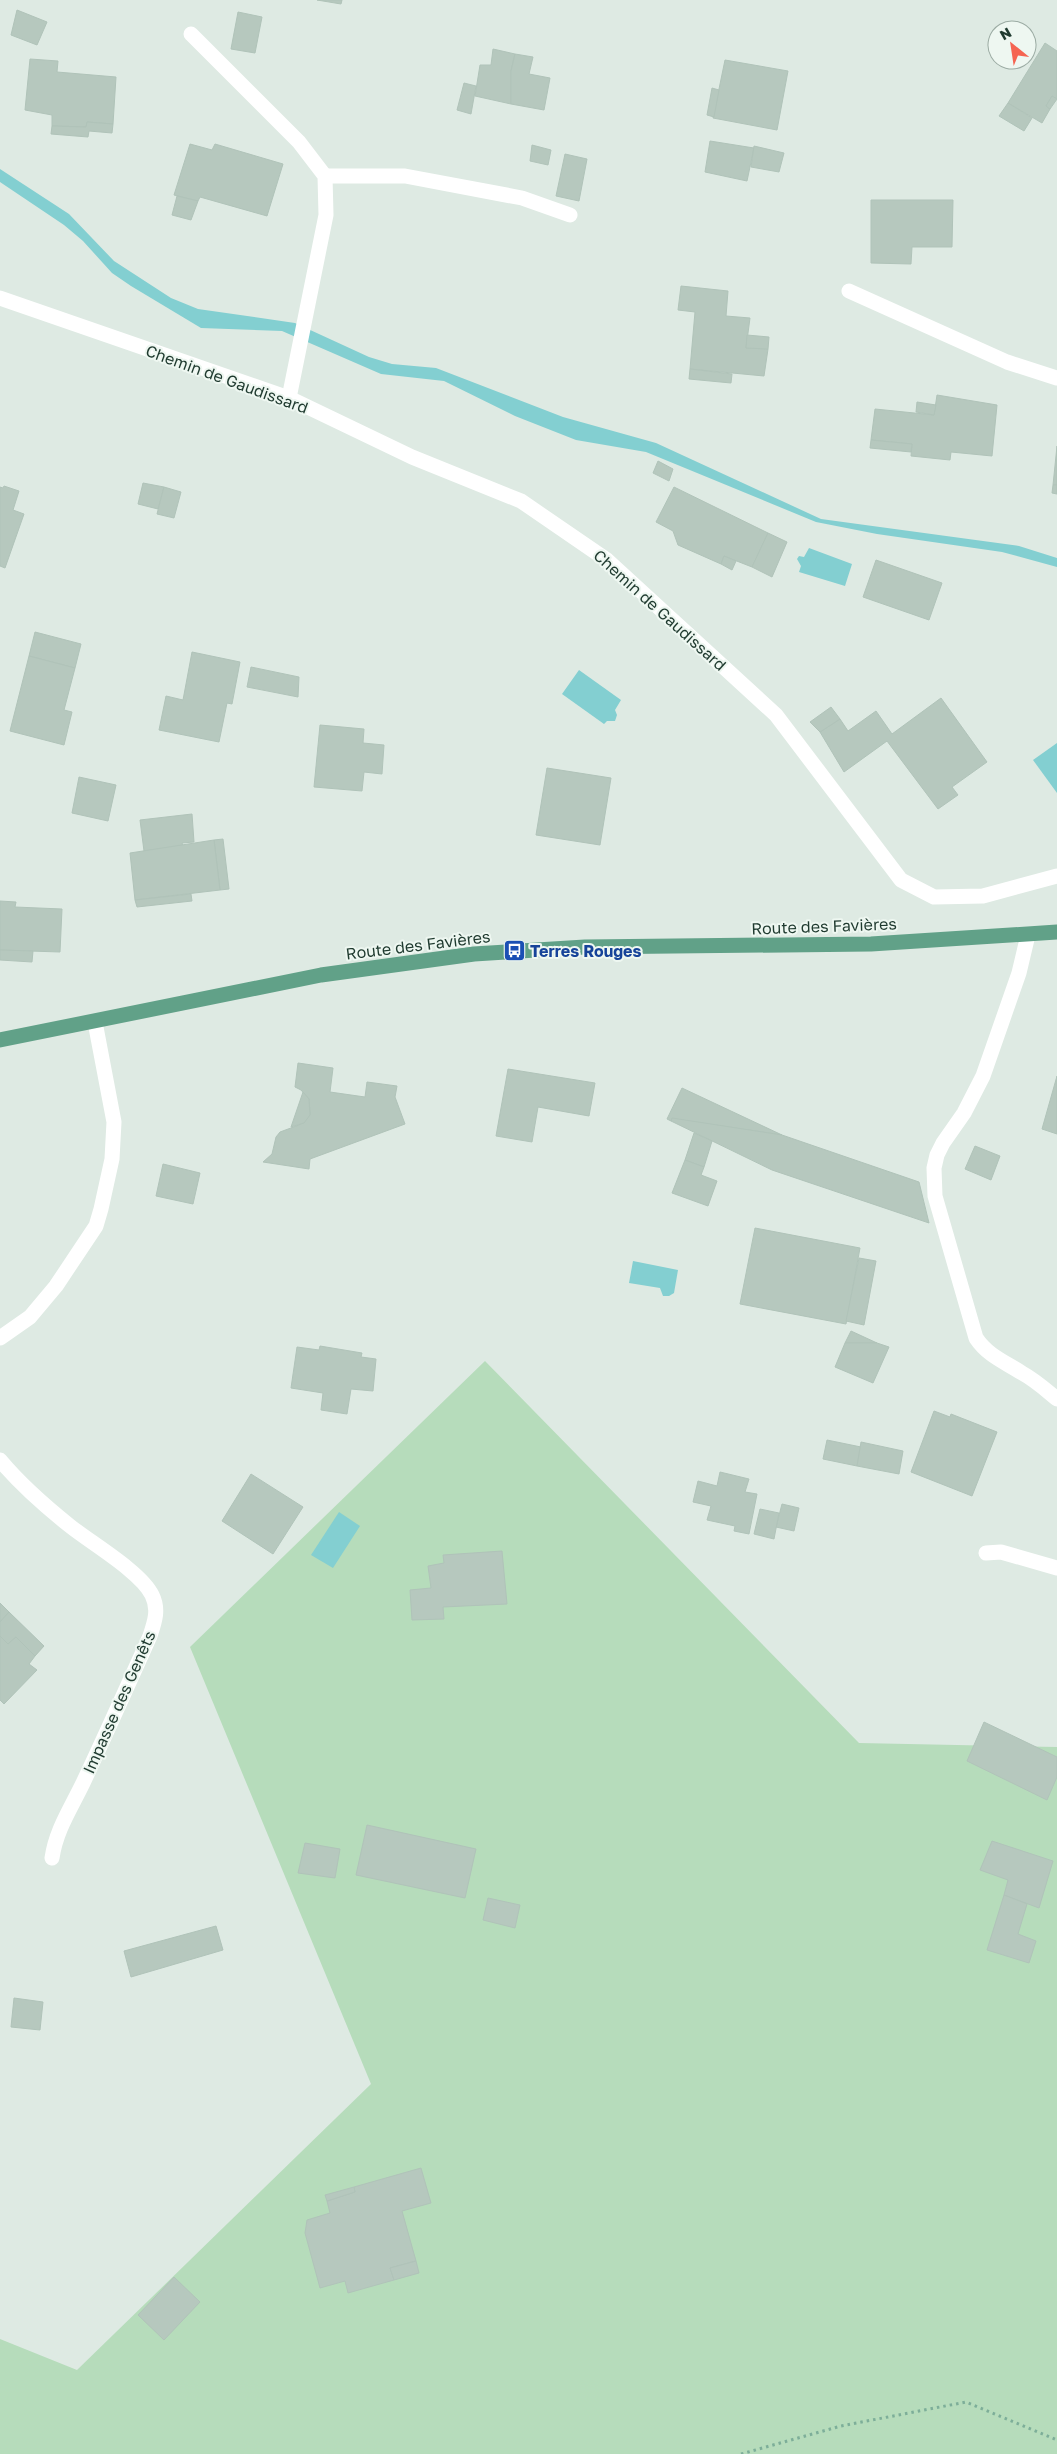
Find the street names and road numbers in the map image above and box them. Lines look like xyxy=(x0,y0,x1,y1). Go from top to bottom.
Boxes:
street label: Chemin de Gaudissard xyxy=(143,340,311,418)
street label: Chemin de Gaudissard xyxy=(590,545,730,675)
street label: Route des Favières xyxy=(751,913,897,939)
street label: Route des Favières xyxy=(345,926,491,964)
street label: Impasse des Genêts xyxy=(78,1627,160,1777)

